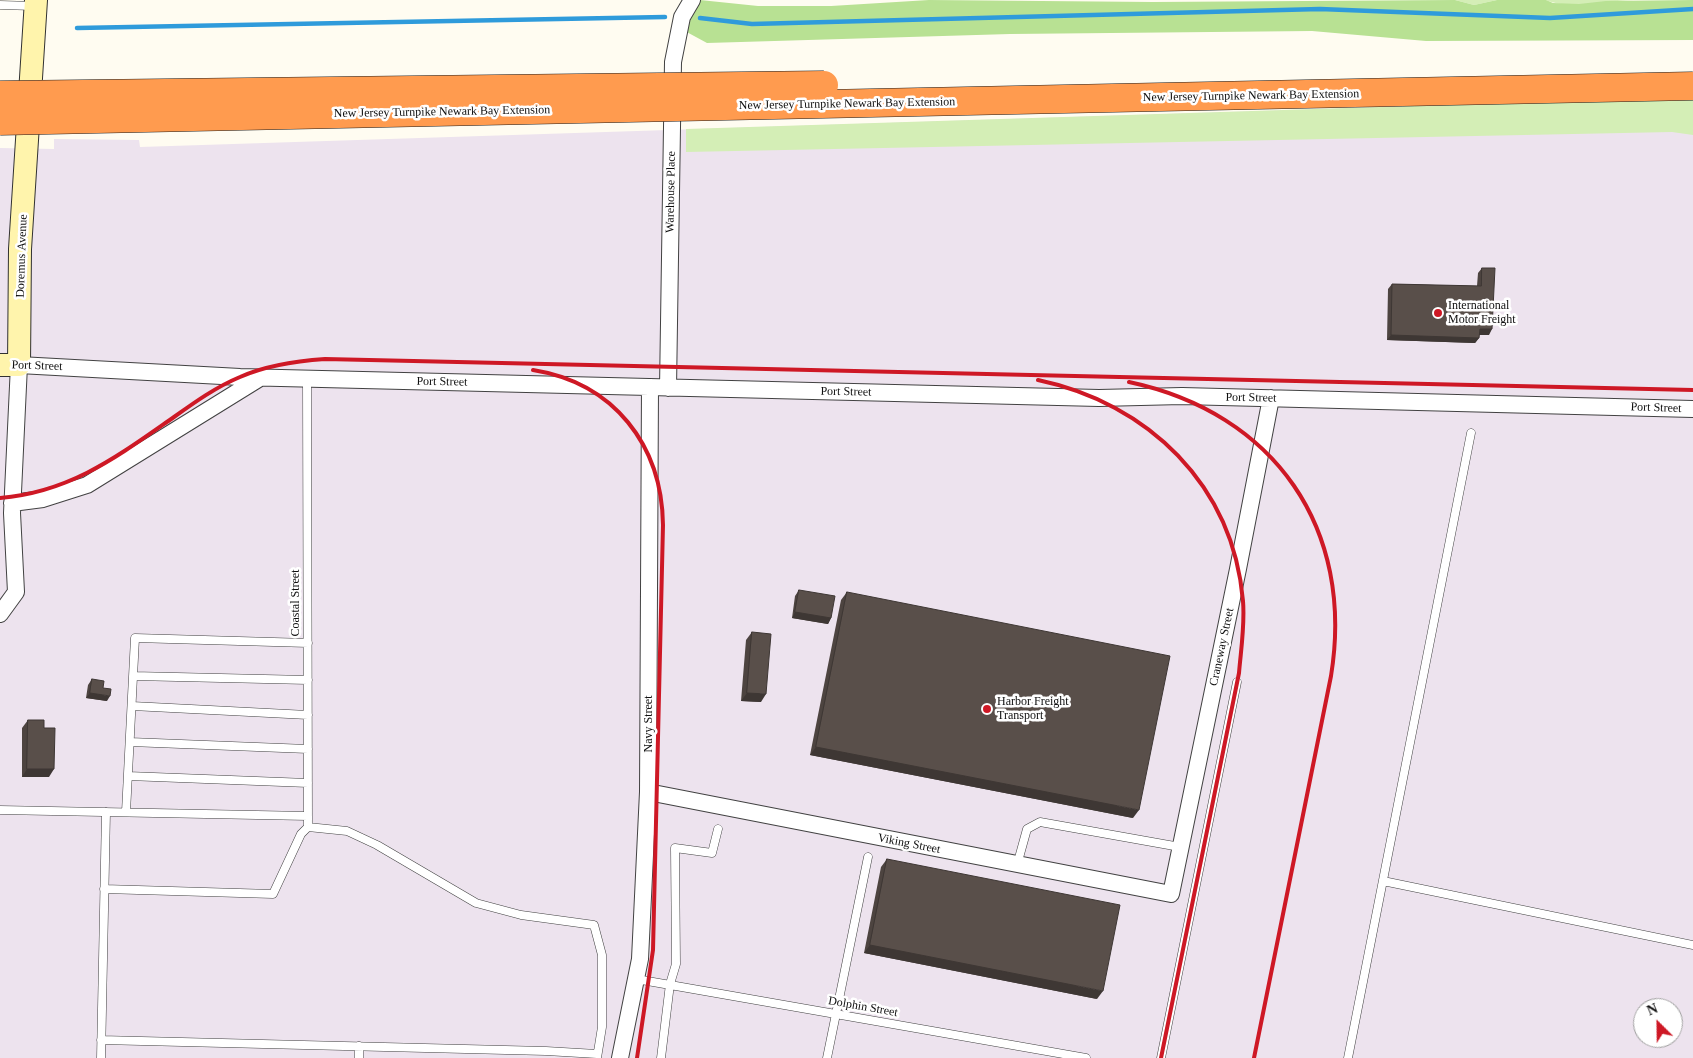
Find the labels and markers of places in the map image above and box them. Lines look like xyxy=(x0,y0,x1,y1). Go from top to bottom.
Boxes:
place label: International Motor Freight xyxy=(1448,299,1516,327)
marker: International Motor Freight xyxy=(1432,307,1444,319)
place label: Harbor Freight Transport xyxy=(997,695,1069,723)
marker: Harbor Freight Transport xyxy=(981,703,993,715)

